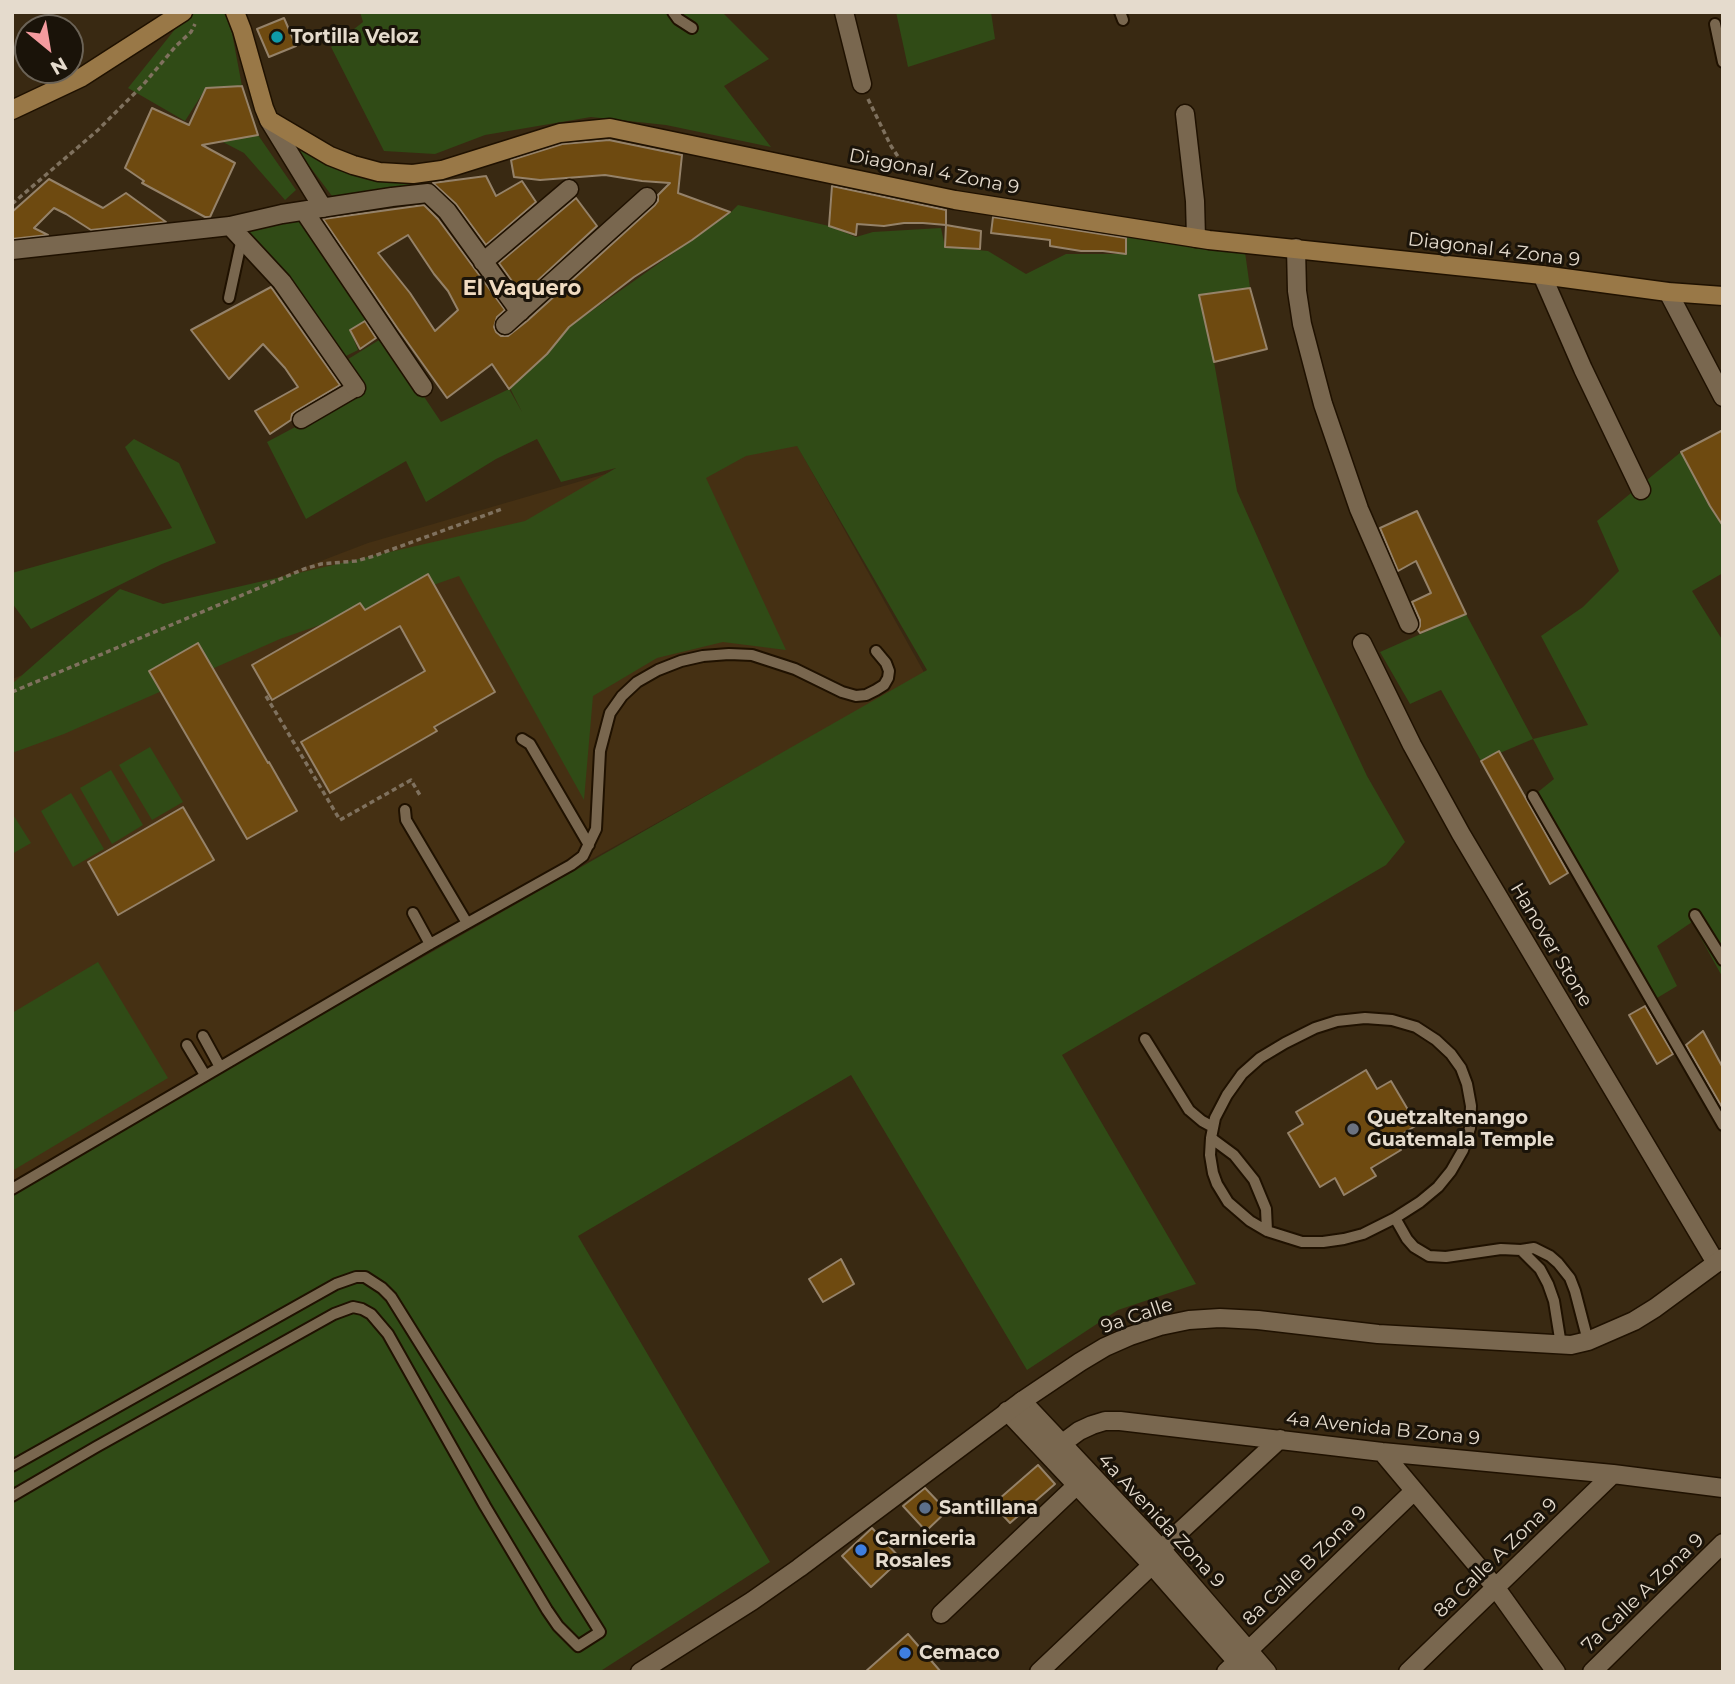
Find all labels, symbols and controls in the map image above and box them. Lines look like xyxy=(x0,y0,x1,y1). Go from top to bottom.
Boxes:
north arrow xyxy=(14,14,84,84)
place label: Tortilla Veloz xyxy=(291,26,419,48)
marker: Tortilla Veloz xyxy=(269,29,285,45)
text: N xyxy=(46,52,71,80)
street label: Diagonal 4 Zona 9 xyxy=(847,144,1021,200)
street label: Diagonal 4 Zona 9 xyxy=(1407,228,1581,272)
district label: El Vaquero xyxy=(463,276,581,302)
street label: Hanover Stone xyxy=(1505,879,1597,1011)
place label: Quetzaltenango Guatemala Temple xyxy=(1367,1107,1554,1151)
marker: Quetzaltenango Guatemala Temple xyxy=(1345,1121,1361,1137)
street label: 9a Calle xyxy=(1098,1293,1176,1339)
street label: 4a Avenida B Zona 9 xyxy=(1285,1407,1481,1451)
street label: 4a Avenida Zona 9 xyxy=(1093,1449,1229,1593)
street label: 8a Calle A Zona 9 xyxy=(1430,1493,1562,1623)
place label: Santillana xyxy=(939,1497,1038,1519)
marker: Santillana xyxy=(917,1500,933,1516)
street label: 8a Calle B Zona 9 xyxy=(1238,1501,1372,1631)
place label: Carniceria Rosales xyxy=(875,1528,976,1572)
street label: 7a Calle A Zona 9 xyxy=(1577,1529,1709,1657)
marker: Carniceria Rosales xyxy=(853,1542,869,1558)
place label: Cemaco xyxy=(919,1642,1000,1664)
marker: Cemaco xyxy=(897,1645,913,1661)

